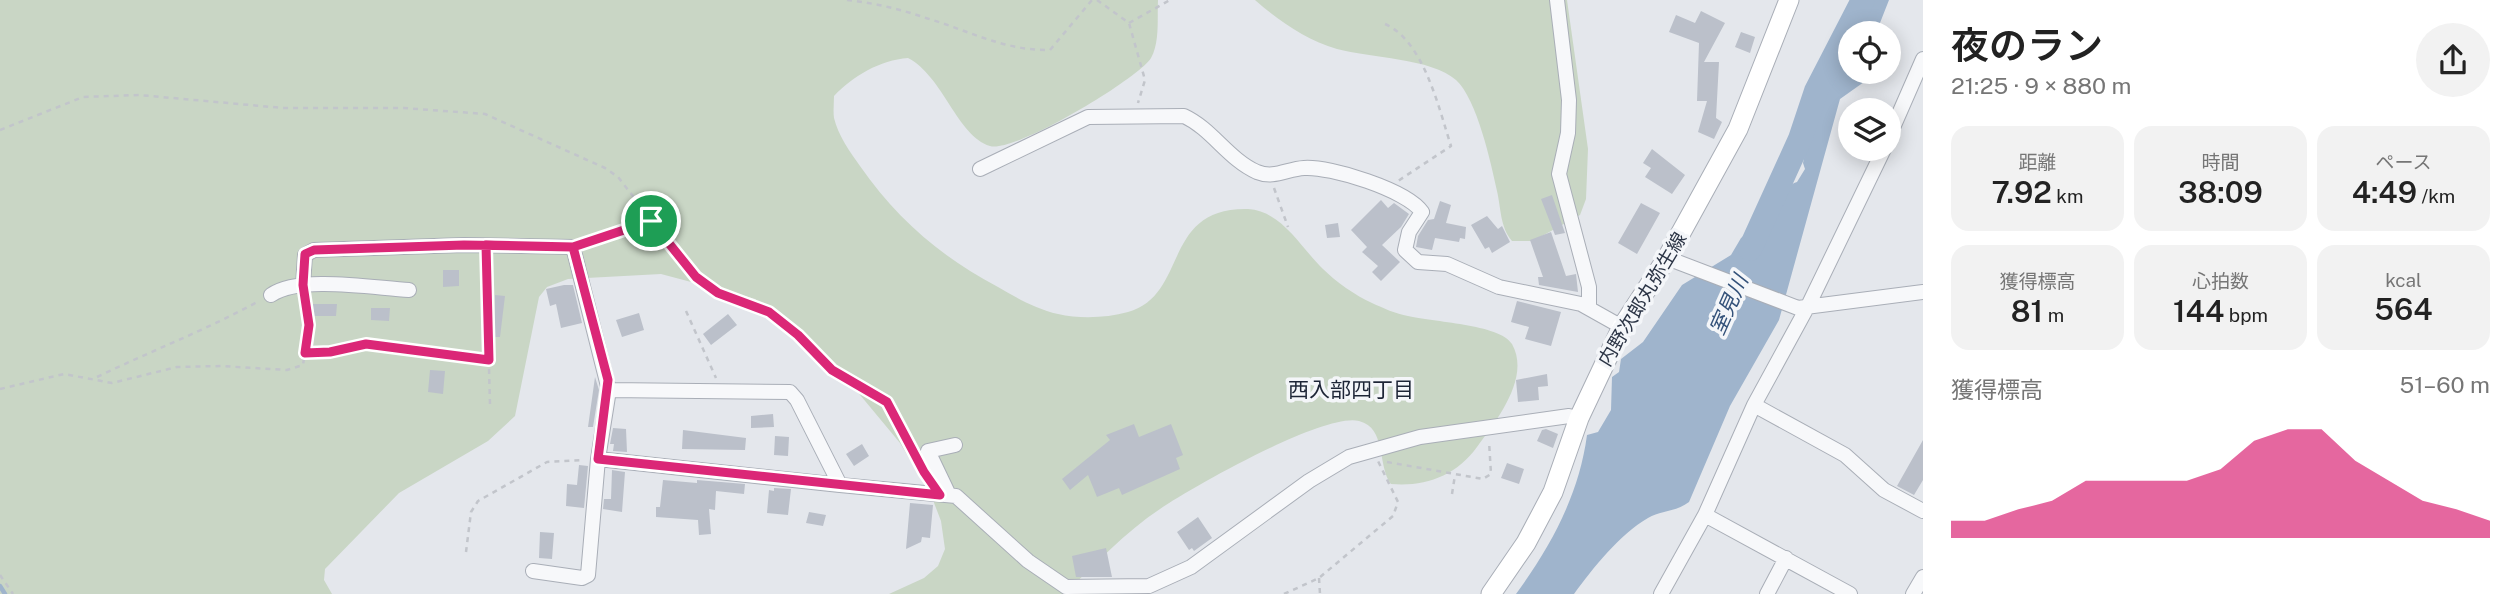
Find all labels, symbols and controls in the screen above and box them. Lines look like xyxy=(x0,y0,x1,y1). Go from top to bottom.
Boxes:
map controls xyxy=(1838,21,1901,161)
button: locate xyxy=(1838,21,1901,84)
text: 夜のラン xyxy=(1951,23,2103,68)
button: share xyxy=(2416,23,2490,97)
text: 21:25 · 9 × 880 m xyxy=(1951,72,2131,99)
button: layers xyxy=(1838,98,1901,161)
text: 距離 xyxy=(2018,151,2057,173)
text: 時間 xyxy=(2201,151,2240,173)
text: ペース xyxy=(2375,151,2432,173)
text: 7.92 xyxy=(1992,174,2052,210)
text: 38:09 xyxy=(2178,174,2263,210)
text: 4:49 xyxy=(2352,174,2417,210)
text: km xyxy=(2052,185,2083,207)
text: /km xyxy=(2417,185,2455,207)
pin xyxy=(621,191,681,251)
icon: arrive xyxy=(632,202,670,240)
street label: 内野次郎丸弥生線 xyxy=(1593,228,1691,370)
water label: 室見川 xyxy=(1704,269,1754,339)
text: kcal xyxy=(2385,269,2422,291)
text: 獲得標高 xyxy=(1999,270,2076,292)
text: 心拍数 xyxy=(2192,270,2249,292)
text: 564 xyxy=(2374,291,2433,327)
text: 81 xyxy=(2011,293,2043,329)
text: 144 xyxy=(2173,293,2224,329)
text: m xyxy=(2043,304,2064,326)
text: bpm xyxy=(2224,304,2268,326)
text: 51–60 m xyxy=(2399,371,2490,398)
text: 獲得標高 xyxy=(1951,376,2043,403)
district label: 西入部四丁目 xyxy=(1288,377,1414,402)

